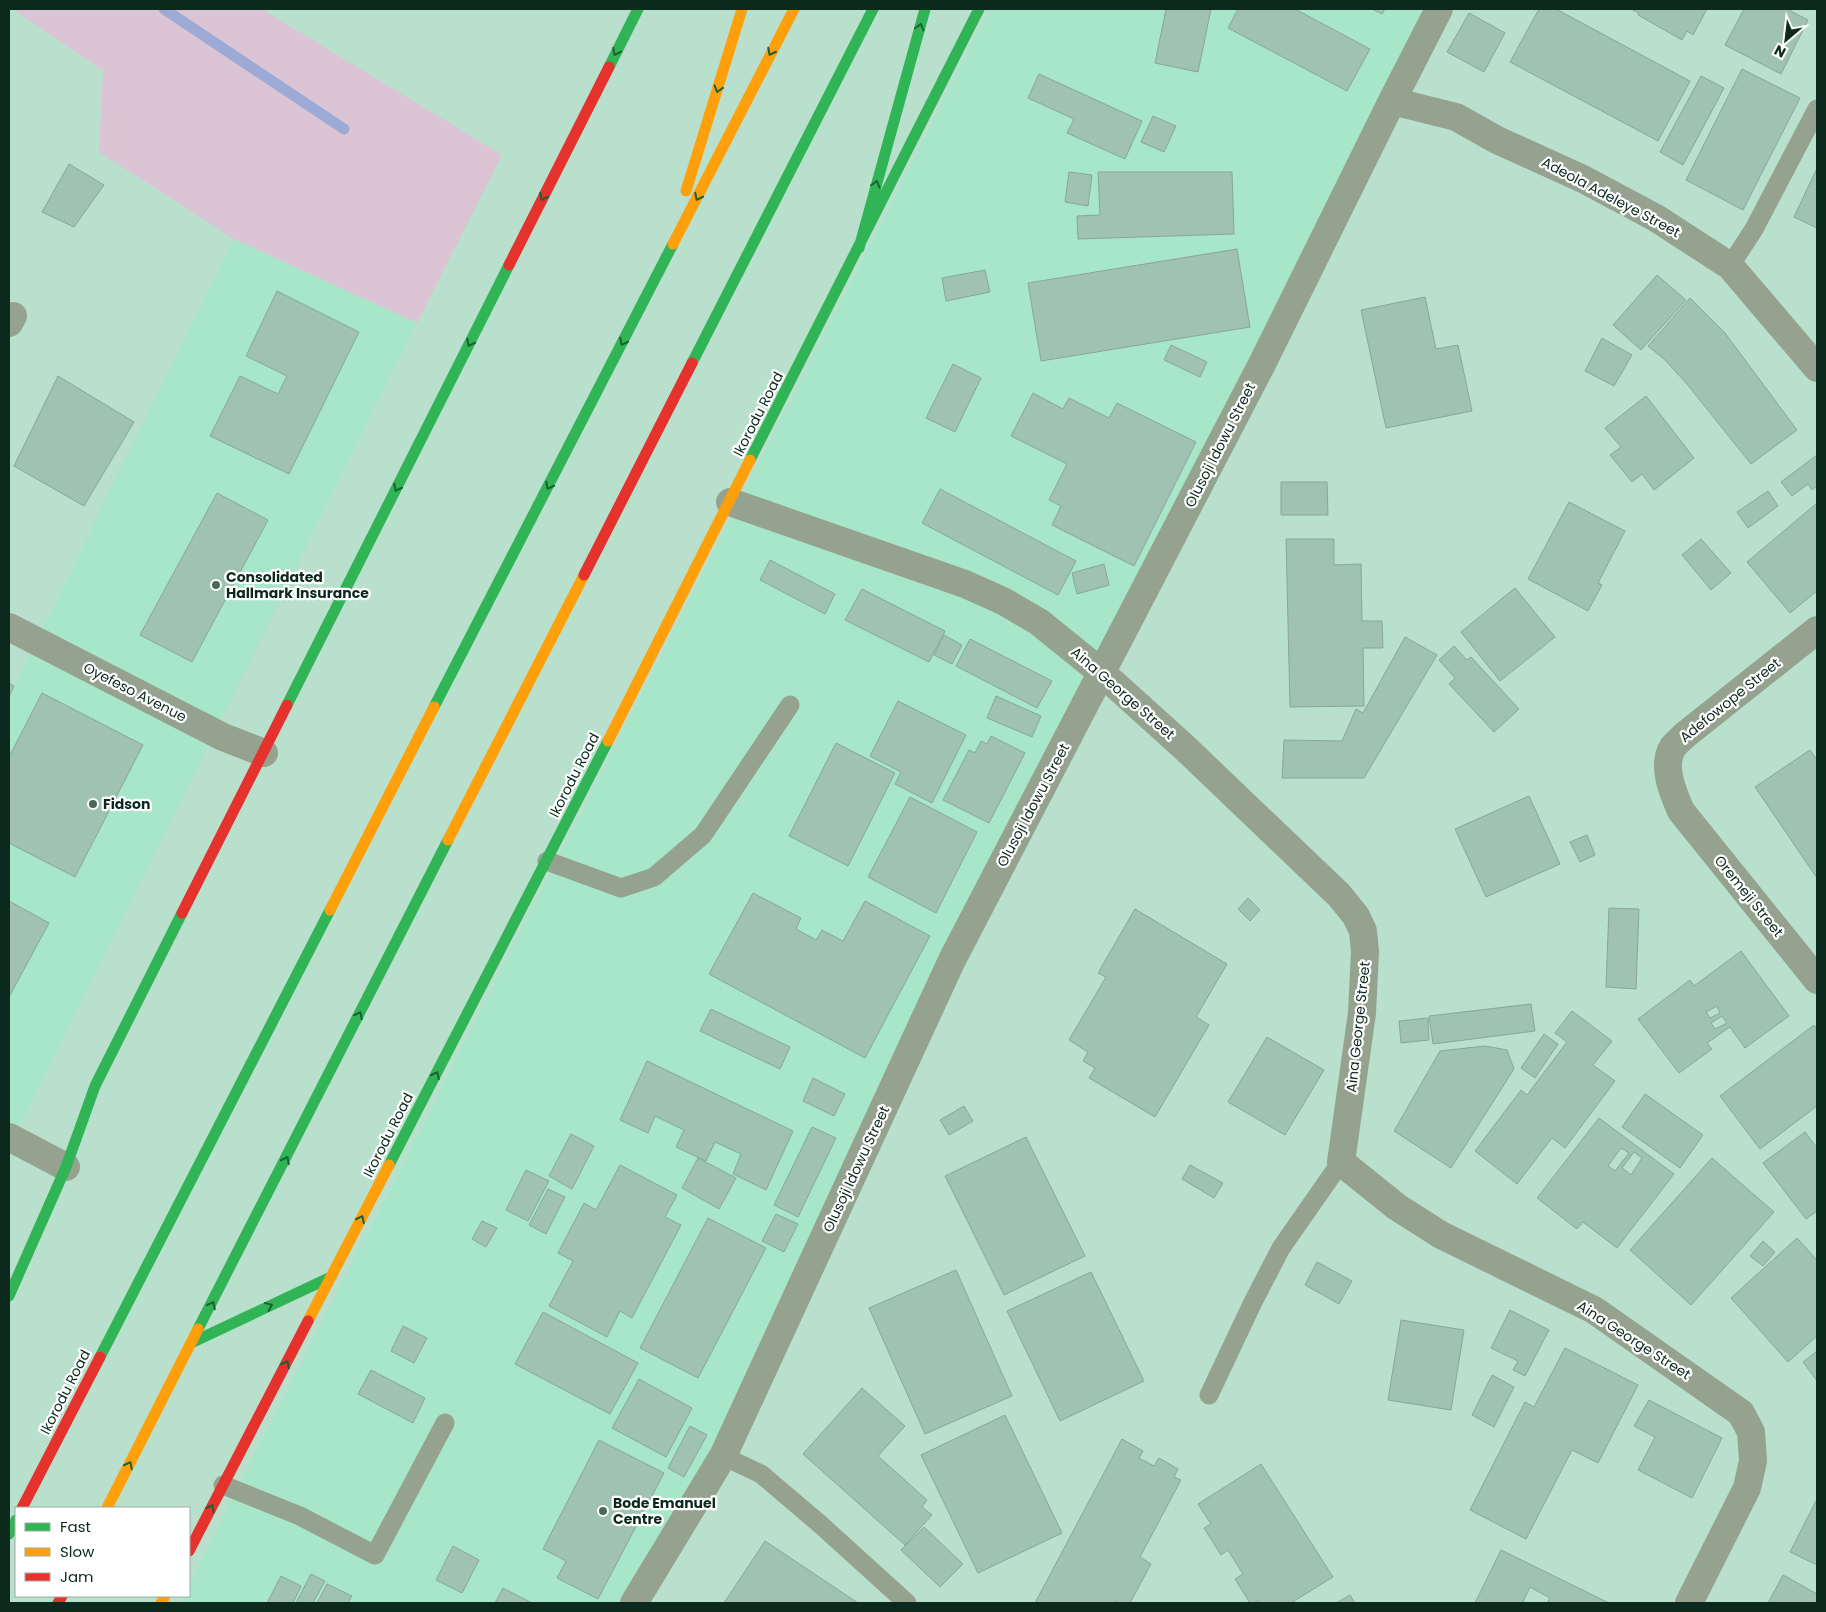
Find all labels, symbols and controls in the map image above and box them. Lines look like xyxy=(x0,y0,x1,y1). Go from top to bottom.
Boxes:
north arrow xyxy=(1761,15,1811,65)
one-way arrow xyxy=(914,24,924,32)
text: N xyxy=(1771,40,1789,63)
one-way arrow xyxy=(612,47,622,56)
one-way arrow xyxy=(767,47,777,56)
one-way arrow xyxy=(713,84,723,92)
street label: Adeola Adeleye Street xyxy=(1538,152,1684,242)
one-way arrow xyxy=(871,180,881,188)
one-way arrow xyxy=(539,192,549,201)
one-way arrow xyxy=(694,192,704,201)
one-way arrow xyxy=(619,336,629,345)
one-way arrow xyxy=(466,337,476,346)
street label: Ikorodu Road xyxy=(728,368,788,460)
street label: Olusoji Idowu Street xyxy=(1180,379,1260,511)
one-way arrow xyxy=(545,481,555,490)
one-way arrow xyxy=(393,483,403,492)
place label: Consolidated Hallmark Insurance xyxy=(226,567,369,603)
marker: Consolidated Hallmark Insurance xyxy=(210,579,222,591)
street label: Aina George Street xyxy=(1067,642,1179,744)
street label: Adefowope Street xyxy=(1675,653,1785,747)
street label: Oyefeso Avenue xyxy=(80,657,190,727)
street label: Ikorodu Road xyxy=(544,729,604,821)
street label: Olusoji Idowu Street xyxy=(992,740,1074,870)
place label: Fidson xyxy=(103,794,150,814)
marker: Fidson xyxy=(87,798,99,810)
street label: Oremeji Street xyxy=(1710,851,1788,941)
street label: Aina George Street xyxy=(1341,960,1375,1094)
one-way arrow xyxy=(353,1012,363,1021)
one-way arrow xyxy=(430,1071,440,1080)
street label: Ikorodu Road xyxy=(358,1089,418,1181)
street label: Olusoji Idowu Street xyxy=(818,1103,894,1235)
one-way arrow xyxy=(280,1156,290,1165)
one-way arrow xyxy=(355,1216,365,1225)
street label: Aina George Street xyxy=(1573,1296,1695,1384)
one-way arrow xyxy=(206,1301,216,1310)
one-way arrow xyxy=(264,1302,273,1313)
street label: Ikorodu Road xyxy=(35,1346,95,1438)
one-way arrow xyxy=(280,1360,290,1369)
one-way arrow xyxy=(123,1461,133,1470)
place label: Bode Emanuel Centre xyxy=(613,1493,716,1529)
one-way arrow xyxy=(205,1504,215,1513)
marker: Bode Emanuel Centre xyxy=(597,1505,609,1517)
legend xyxy=(15,1507,190,1597)
text: Fast xyxy=(60,1516,91,1537)
text: Slow xyxy=(60,1541,95,1562)
text: Jam xyxy=(60,1566,94,1587)

